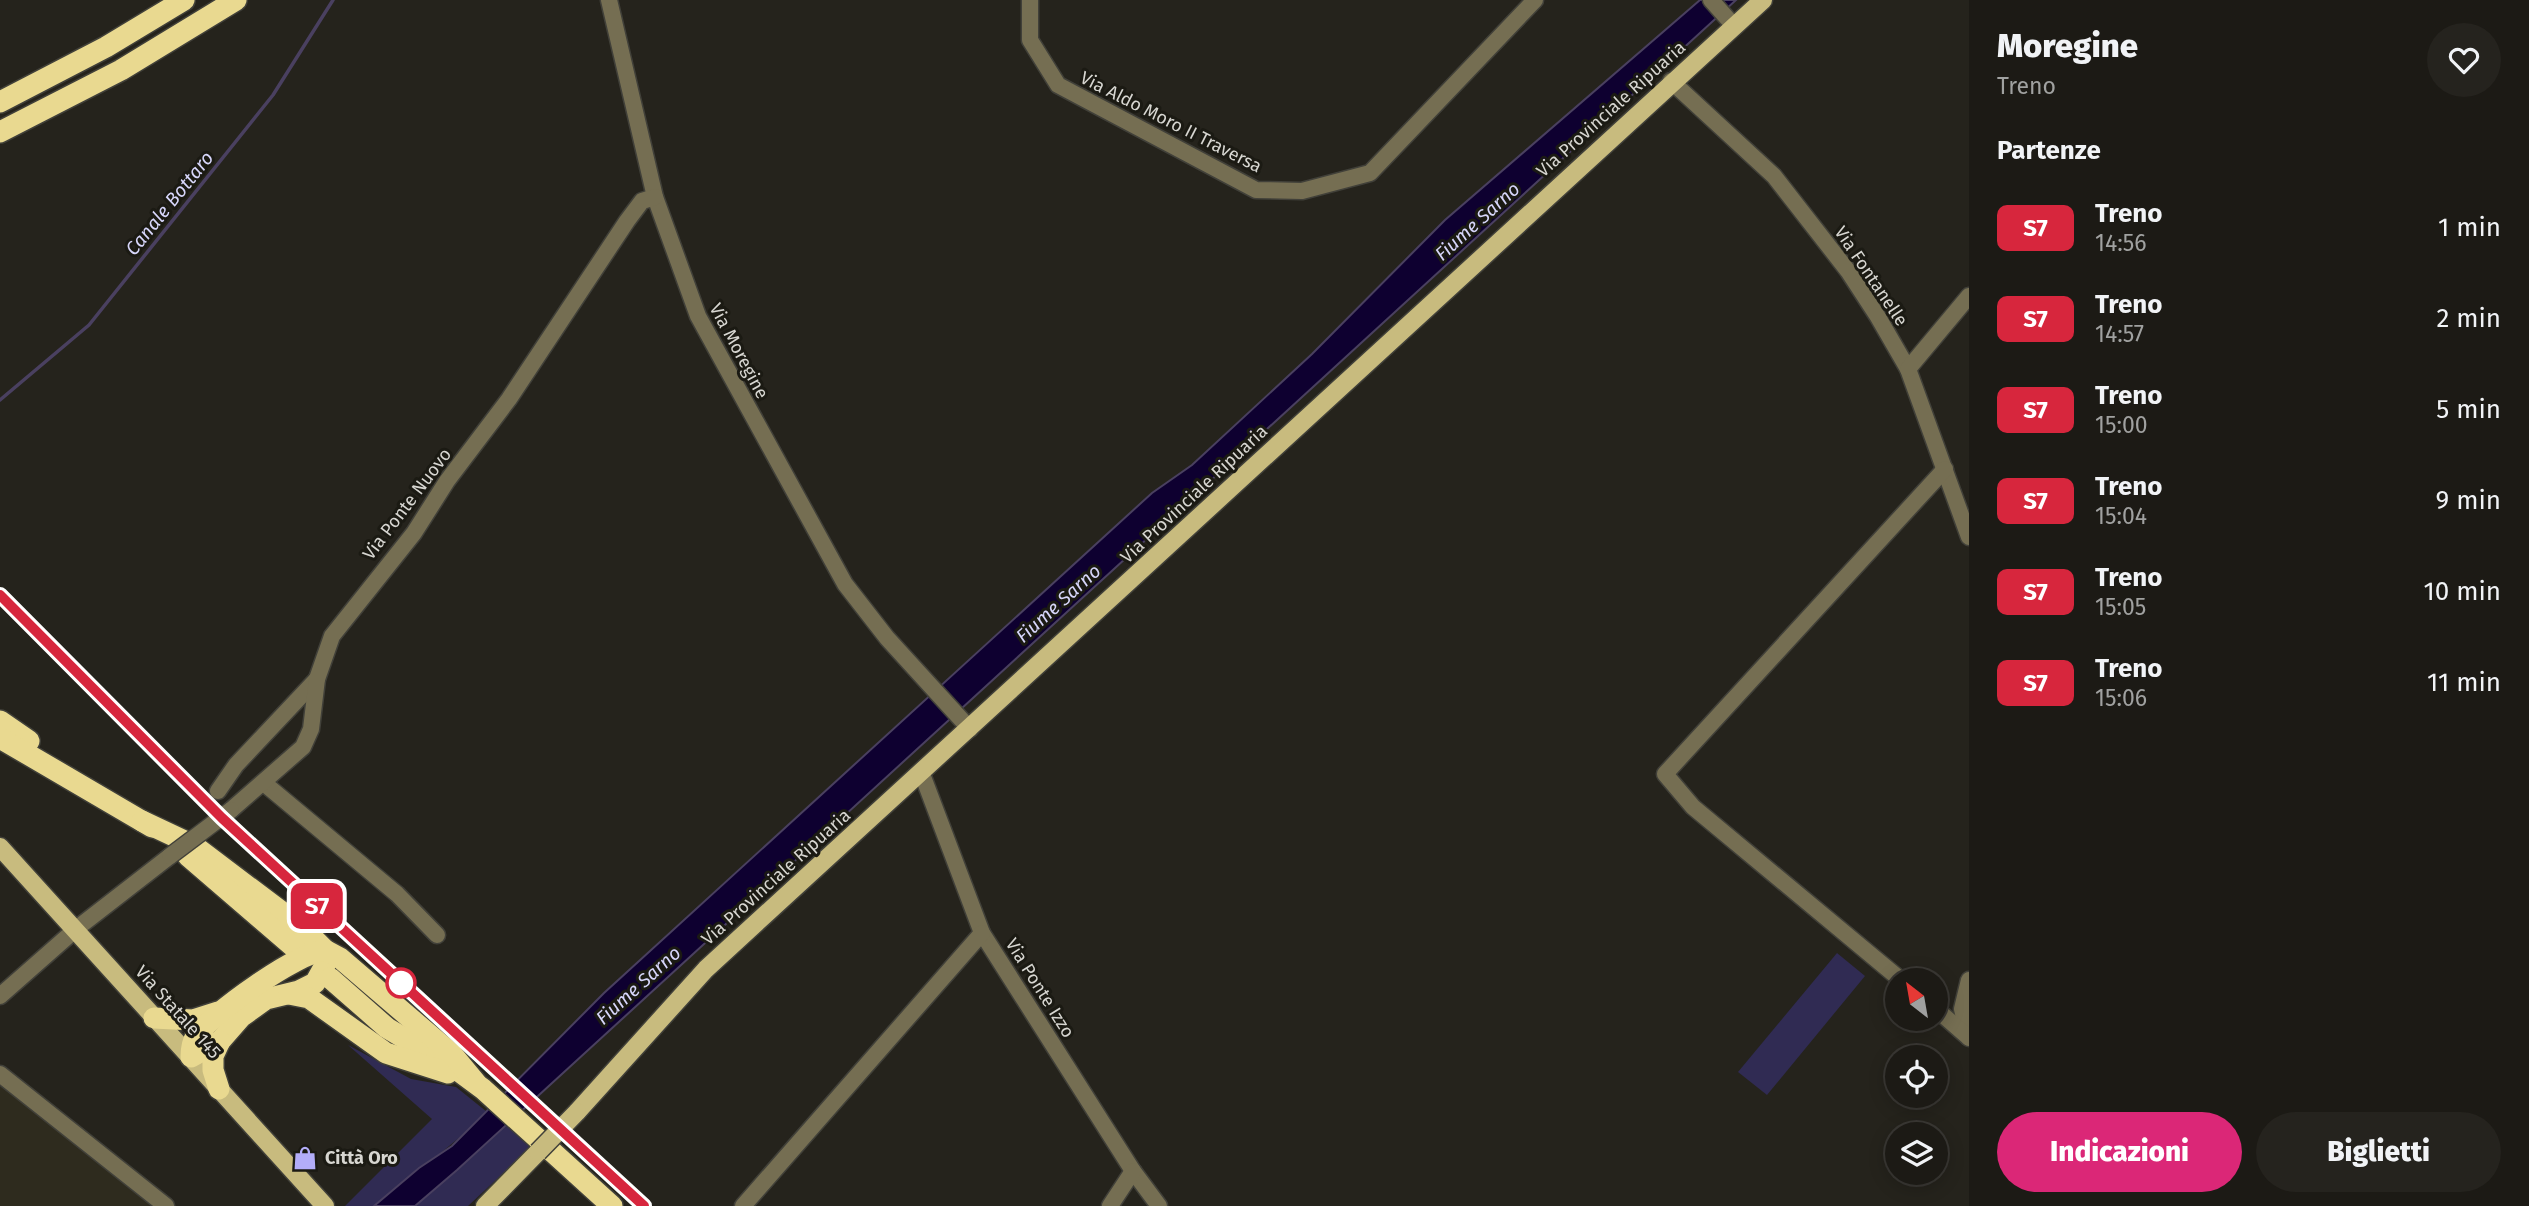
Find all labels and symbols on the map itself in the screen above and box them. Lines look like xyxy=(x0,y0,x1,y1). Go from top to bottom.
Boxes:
street label: Via Provinciale Ripuaria xyxy=(1532,36,1690,182)
street label: Via Aldo Moro II Traversa xyxy=(1077,67,1265,177)
water label: Canale Bottaro xyxy=(121,147,218,260)
water label: Fiume Sarno xyxy=(1430,177,1524,265)
street label: Via Fontanelle xyxy=(1830,222,1912,330)
street label: Via Moregine xyxy=(705,299,773,403)
street label: Via Provinciale Ripuaria xyxy=(1116,420,1272,568)
street label: Via Ponte Nuovo xyxy=(358,444,456,564)
water label: Fiume Sarno xyxy=(1011,559,1105,647)
street label: Via Provinciale Ripuaria xyxy=(697,804,855,950)
line badge: S7 xyxy=(286,883,348,929)
street label: Via Ponte Izzo xyxy=(1001,934,1079,1042)
water label: Fiume Sarno xyxy=(591,941,685,1029)
street label: Via Statale 145 xyxy=(130,961,226,1063)
unlabelled marker xyxy=(386,968,416,998)
north arrow xyxy=(1885,968,1948,1031)
shop icon: Città Oro xyxy=(291,1144,319,1172)
place label: Città Oro xyxy=(325,1147,398,1169)

